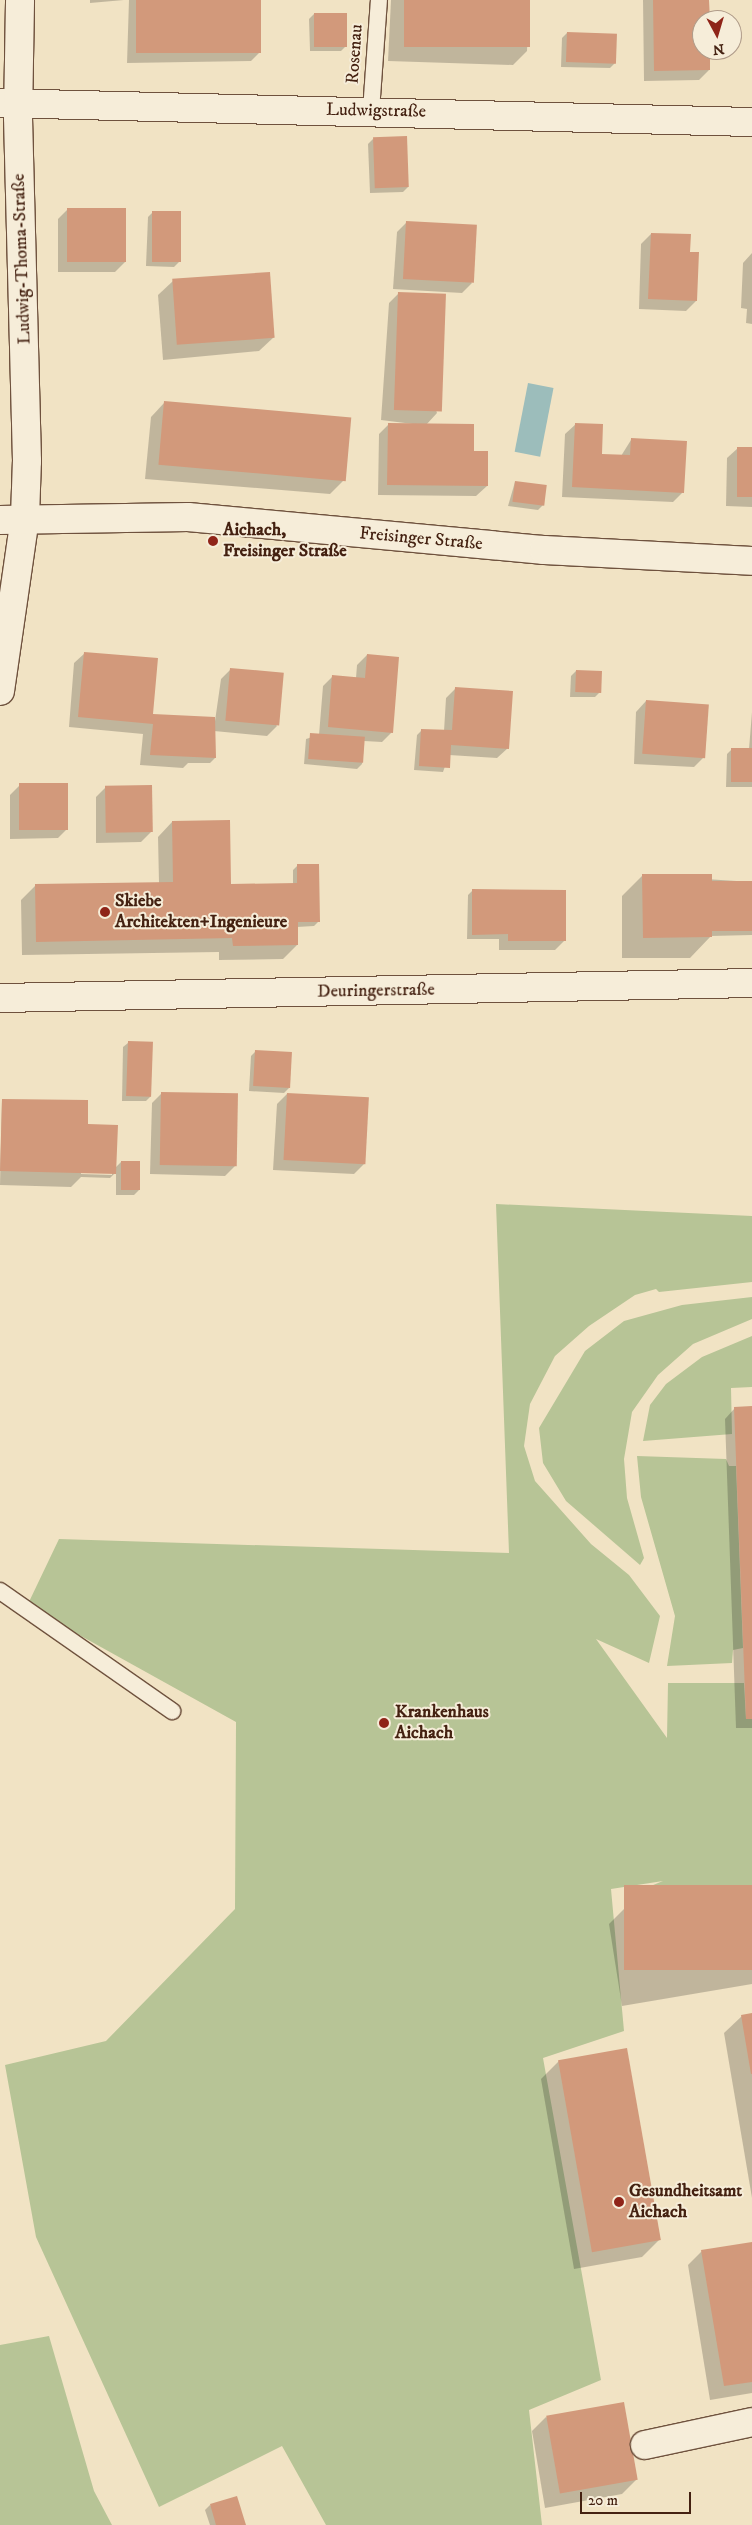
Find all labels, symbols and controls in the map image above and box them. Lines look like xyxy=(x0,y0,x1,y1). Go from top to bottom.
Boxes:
north arrow xyxy=(692,10,742,60)
street label: Rosenau xyxy=(342,23,368,85)
text: N xyxy=(712,39,725,58)
street label: Ludwigstraße xyxy=(326,99,426,123)
street label: Ludwig-Thoma-Straße xyxy=(8,173,36,345)
place label: Aichach, Freisinger Straße xyxy=(223,520,347,562)
street label: Freisinger Straße xyxy=(358,523,484,555)
marker: Aichach, Freisinger Straße xyxy=(207,535,219,547)
place label: Skiebe Architekten+Ingenieure xyxy=(115,891,287,934)
marker: Skiebe Architekten+Ingenieure xyxy=(99,906,111,918)
street label: Deuringerstraße xyxy=(317,979,435,1003)
place label: Krankenhaus Aichach xyxy=(395,1702,489,1745)
marker: Krankenhaus Aichach xyxy=(377,1716,391,1730)
place label: Gesundheitsamt Aichach xyxy=(629,2181,742,2224)
marker: Gesundheitsamt Aichach xyxy=(613,2196,625,2208)
scale bar xyxy=(582,2482,693,2514)
text: 20 m xyxy=(588,2491,618,2510)

